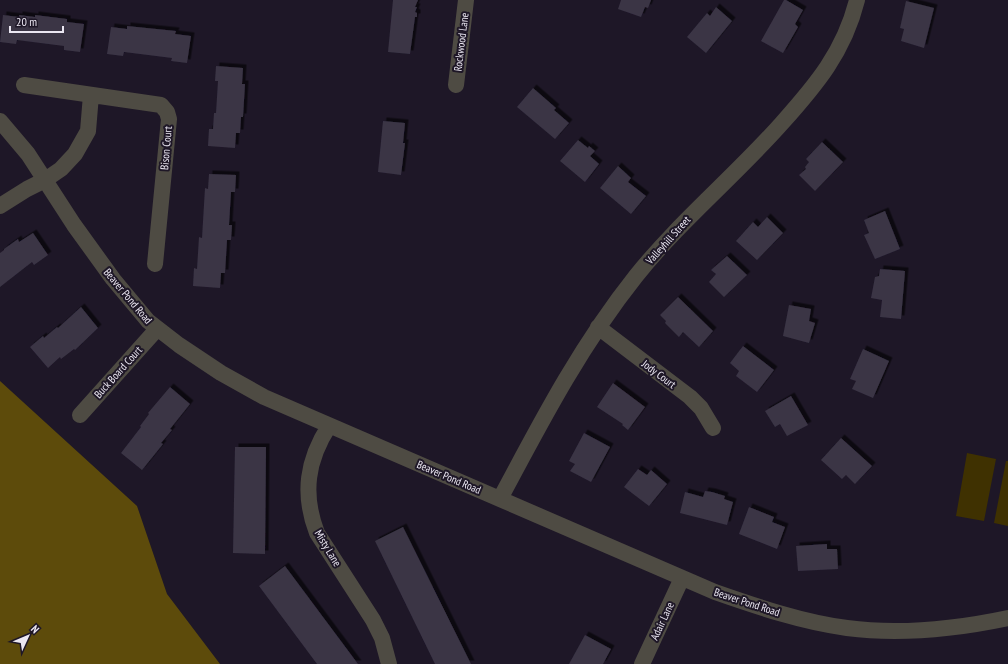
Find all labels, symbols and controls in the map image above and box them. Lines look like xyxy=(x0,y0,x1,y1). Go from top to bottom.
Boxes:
scale bar xyxy=(10,8,63,34)
street label: Rockwood Lane xyxy=(450,11,472,72)
text: 20 m xyxy=(16,14,37,29)
street label: Bison Court xyxy=(157,126,175,170)
street label: Valleyhill Street xyxy=(642,213,693,268)
street label: Beaver Pond Road xyxy=(101,265,155,327)
street label: Buck Board Court xyxy=(91,343,145,401)
street label: Jody Court xyxy=(638,356,679,391)
street label: Beaver Pond Road xyxy=(415,457,483,497)
street label: Misty Lane xyxy=(312,527,345,569)
street label: Beaver Pond Road xyxy=(712,585,782,619)
street label: Adair Lane xyxy=(647,599,677,642)
north arrow xyxy=(8,616,48,656)
text: N xyxy=(28,622,42,636)

